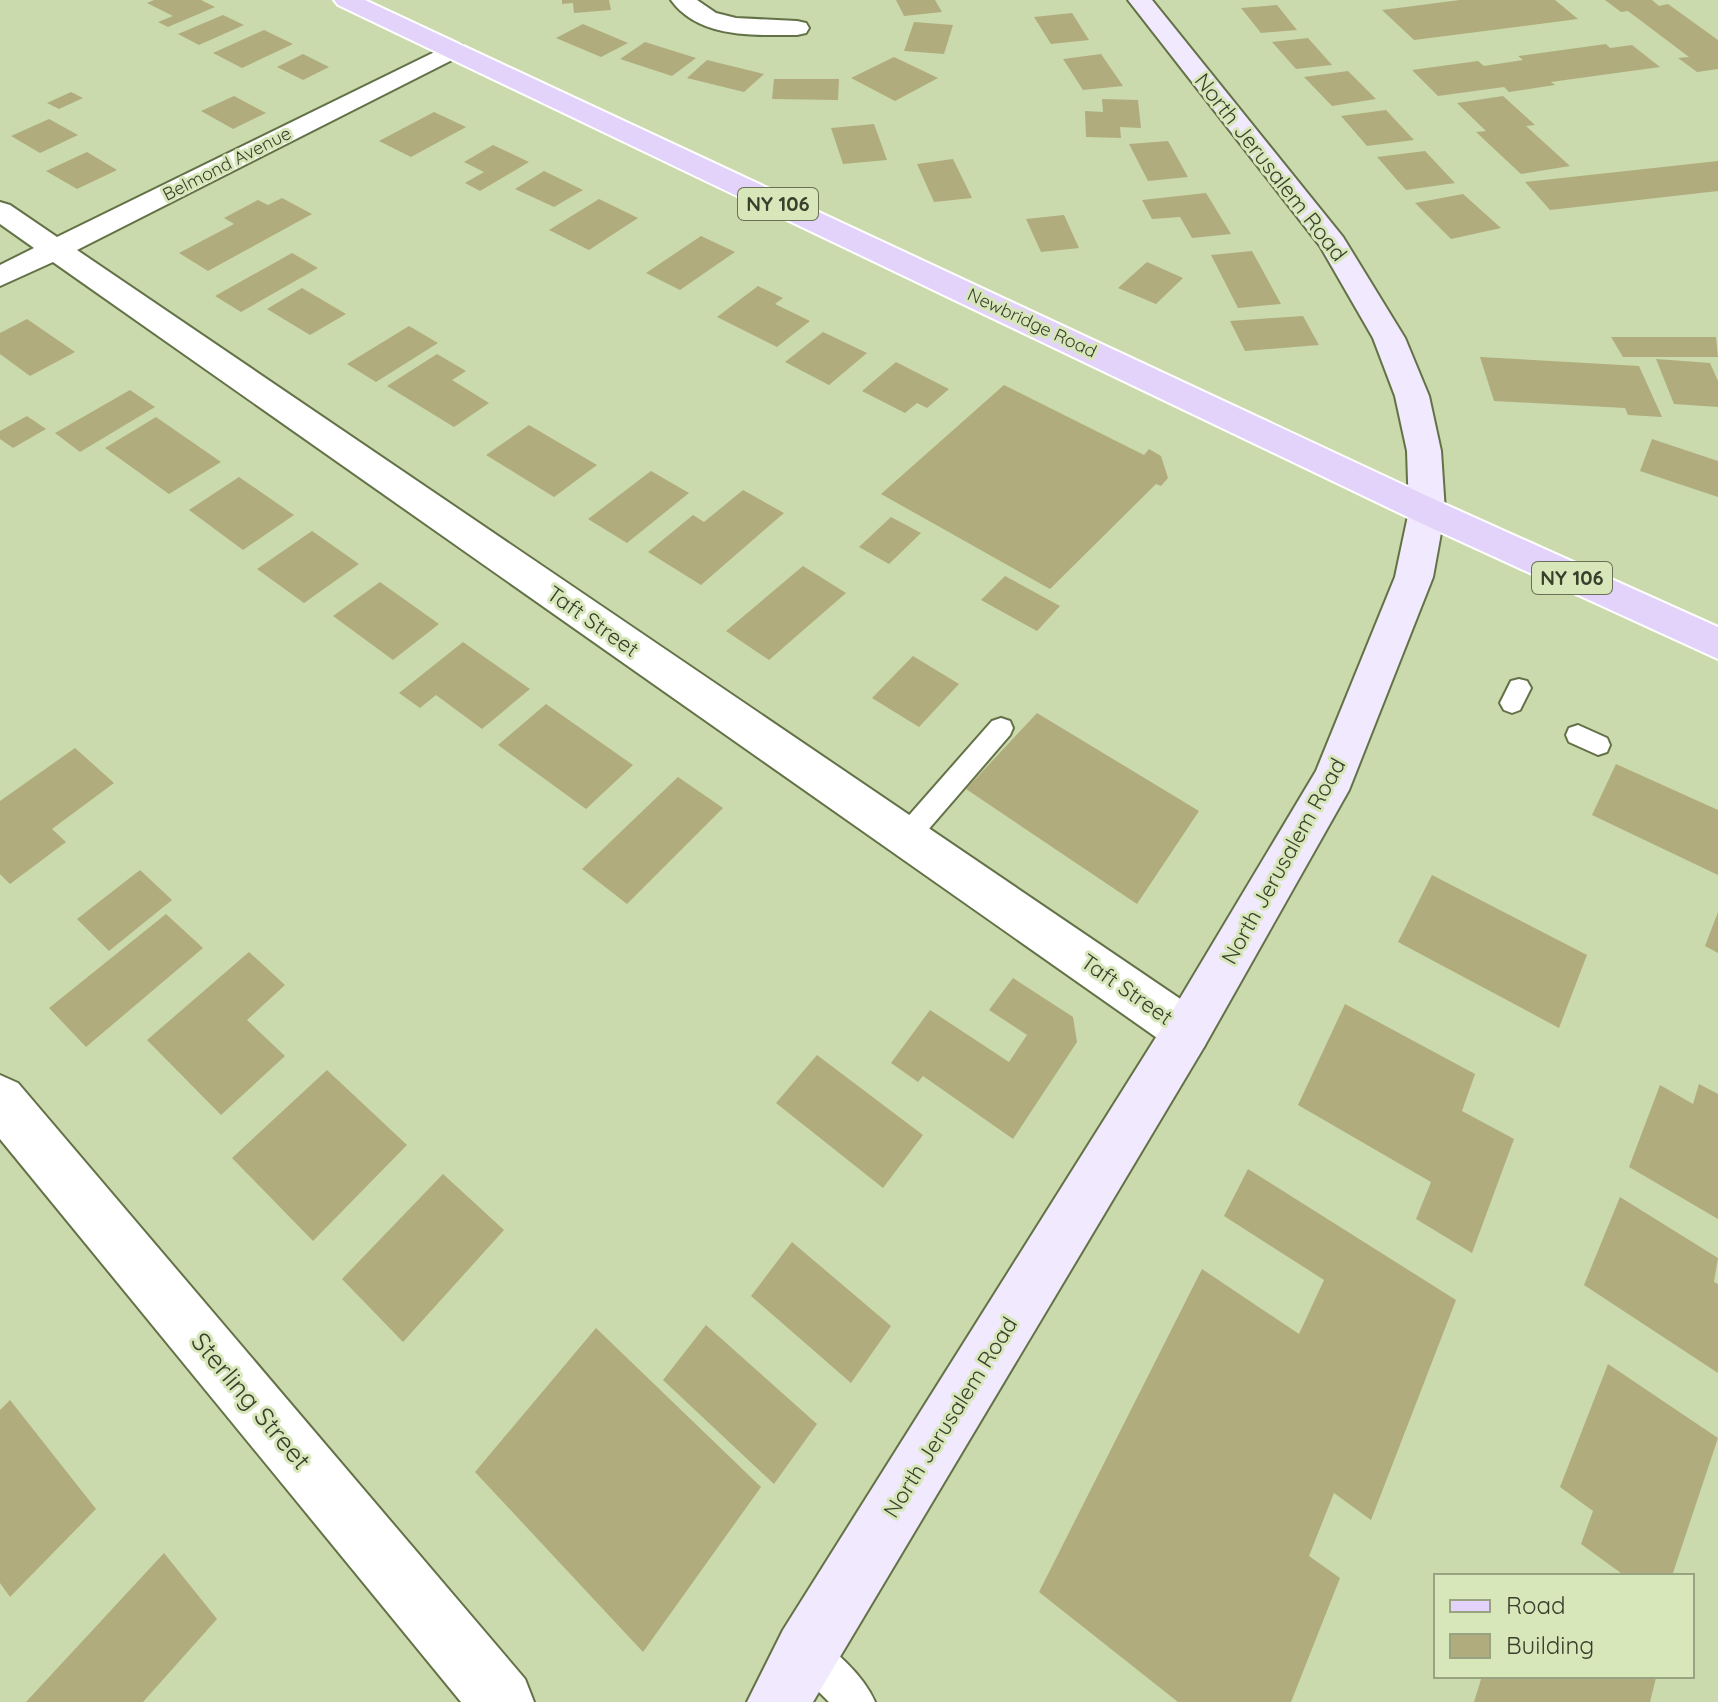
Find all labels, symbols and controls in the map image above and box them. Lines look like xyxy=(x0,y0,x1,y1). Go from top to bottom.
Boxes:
street label: North Jerusalem Road xyxy=(1189,67,1353,267)
street label: Belmond Avenue xyxy=(159,121,295,206)
road number: NY 106 xyxy=(738,188,818,220)
street label: Newbridge Road xyxy=(964,283,1101,363)
road number: NY 106 xyxy=(1532,562,1612,594)
street label: Taft Street xyxy=(542,579,644,663)
street label: North Jerusalem Road xyxy=(1215,753,1351,969)
street label: Taft Street xyxy=(1076,947,1178,1031)
street label: North Jerusalem Road xyxy=(877,1311,1023,1523)
street label: Sterling Street xyxy=(184,1325,318,1476)
legend xyxy=(1434,1574,1694,1678)
text: Road xyxy=(1506,1590,1566,1620)
text: Building xyxy=(1506,1630,1594,1660)

